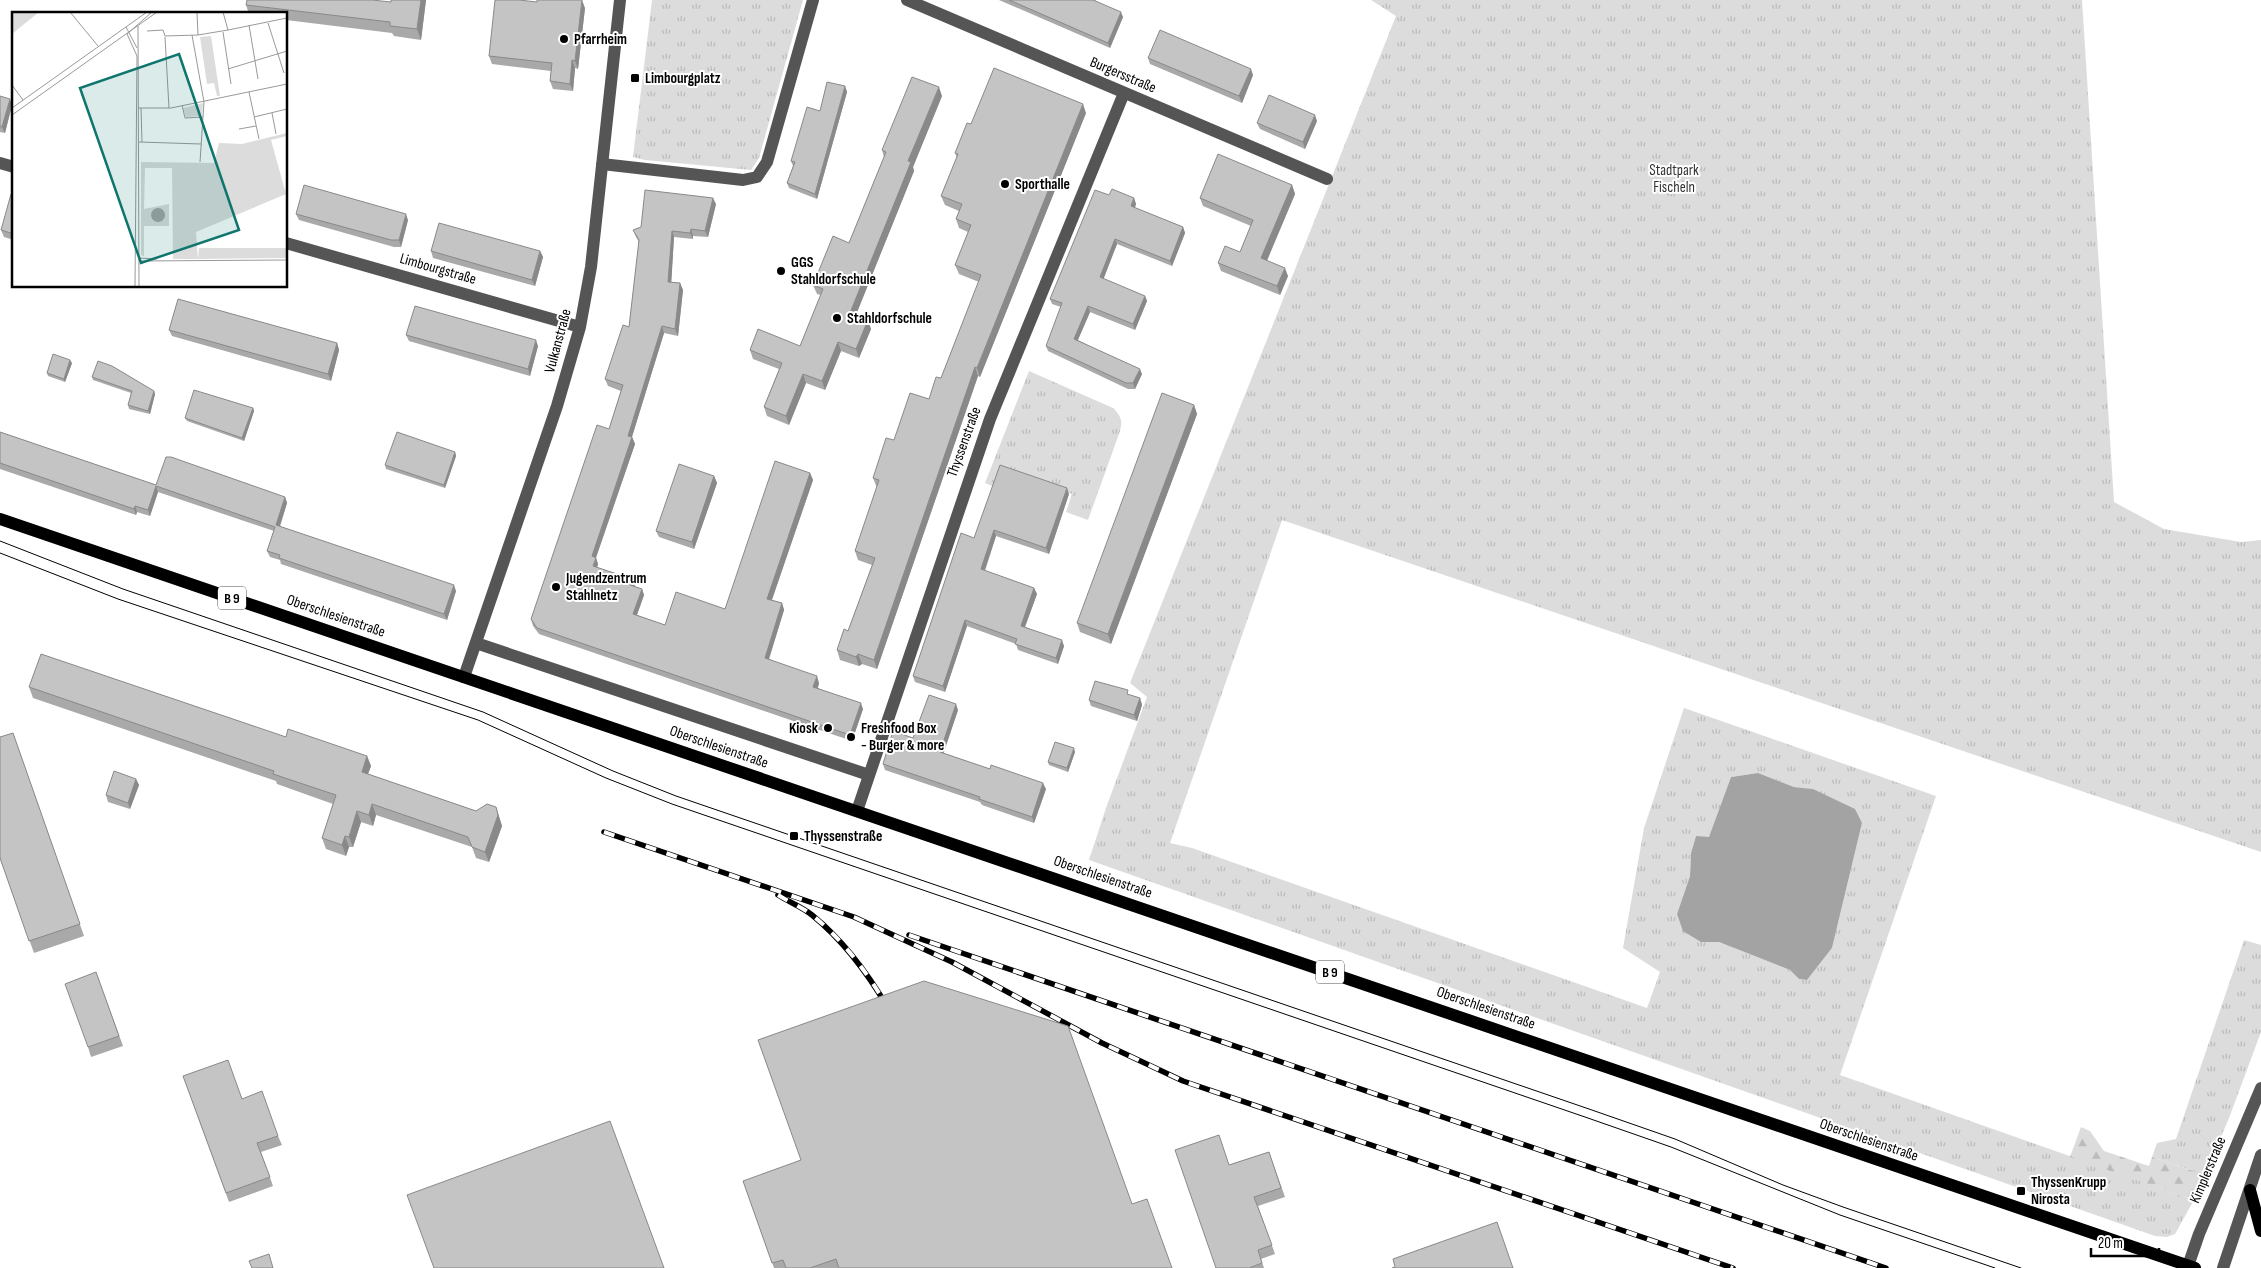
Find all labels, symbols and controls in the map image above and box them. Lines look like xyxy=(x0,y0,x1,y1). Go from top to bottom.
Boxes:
inset map xyxy=(12,12,288,288)
place label: Pfarrheim xyxy=(574,30,627,49)
marker: Pfarrheim xyxy=(558,33,570,45)
street label: Burgersstraße xyxy=(1087,53,1159,97)
place label: Limbourgplatz xyxy=(645,69,721,88)
marker: Limbourgplatz xyxy=(629,72,641,84)
park label: Stadtpark Fischeln xyxy=(1649,161,1699,197)
place label: Sporthalle xyxy=(1015,175,1070,194)
marker: Sporthalle xyxy=(999,178,1011,190)
street label: Limbourgstraße xyxy=(398,249,478,289)
place label: GGS Stahldorfschule xyxy=(791,253,876,289)
marker: GGS Stahldorfschule xyxy=(775,265,787,277)
street label: Vulkanstraße xyxy=(540,307,576,375)
place label: Stahldorfschule xyxy=(847,309,932,328)
marker: Stahldorfschule xyxy=(831,312,843,324)
street label: Thyssenstraße xyxy=(943,404,985,480)
place label: Jugendzentrum Stahlnetz xyxy=(565,569,647,605)
marker: Jugendzentrum Stahlnetz xyxy=(550,581,562,593)
road number: B 9 xyxy=(218,586,246,610)
street label: Oberschlesienstraße xyxy=(284,590,388,642)
place label: Kiosk xyxy=(789,719,819,738)
place label: Freshfood Box - Burger & more xyxy=(861,719,944,755)
street label: Oberschlesienstraße xyxy=(667,721,771,773)
marker: Kiosk xyxy=(822,722,834,734)
marker: Freshfood Box - Burger & more xyxy=(845,731,857,743)
place label: Thyssenstraße xyxy=(804,827,882,846)
marker: Thyssenstraße xyxy=(788,830,800,842)
street label: Oberschlesienstraße xyxy=(1051,851,1155,903)
road number: B 9 xyxy=(1316,960,1344,984)
street label: Oberschlesienstraße xyxy=(1434,982,1538,1034)
street label: Oberschlesienstraße xyxy=(1817,1114,1921,1166)
street label: Kimplerstraße xyxy=(2185,1134,2231,1206)
place label: ThyssenKrupp Nirosta xyxy=(2031,1173,2106,1209)
marker: ThyssenKrupp Nirosta xyxy=(2015,1185,2027,1197)
scale bar xyxy=(2091,1226,2158,1258)
text: 20 m xyxy=(2098,1234,2123,1253)

